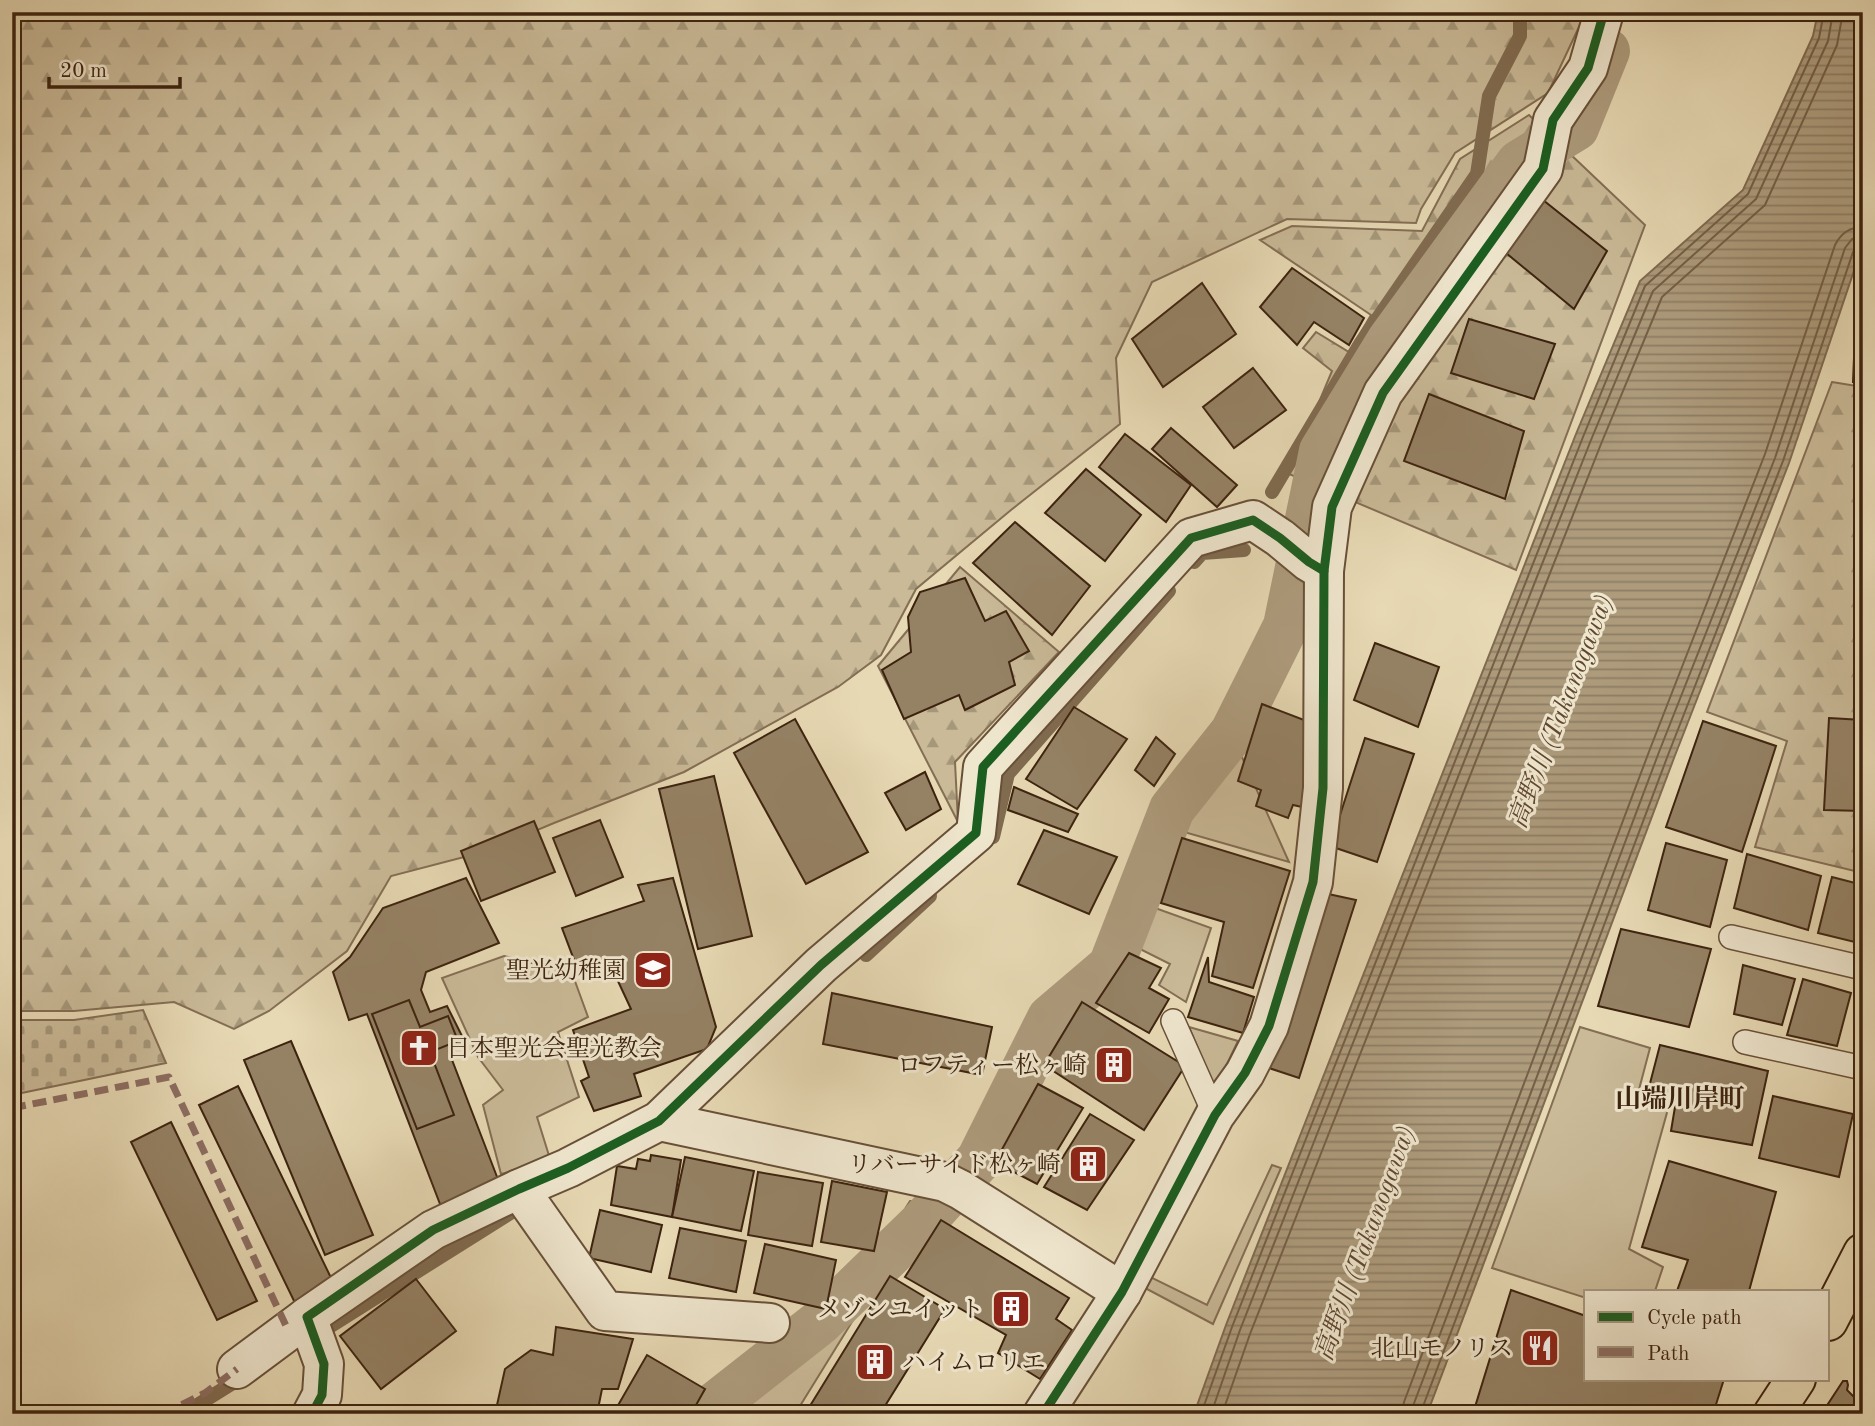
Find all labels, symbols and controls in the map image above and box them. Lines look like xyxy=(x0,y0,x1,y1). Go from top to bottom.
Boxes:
scale bar xyxy=(49,46,180,90)
text: 20 m xyxy=(60,61,107,82)
water label: 高野川 (Takanogawa) xyxy=(1504,591,1618,832)
school or university icon: 聖光幼稚園 xyxy=(632,949,674,991)
place label: 聖光幼稚園 xyxy=(506,957,626,984)
church icon: 日本聖光会聖光教会 xyxy=(398,1027,440,1069)
place label: 日本聖光会聖光教会 xyxy=(446,1035,662,1062)
building icon: ロフティー松ヶ崎 xyxy=(1093,1044,1135,1086)
place label: ロフティー松ヶ崎 xyxy=(897,1052,1087,1079)
district label: 山端川岸町 xyxy=(1615,1084,1745,1113)
water label: 高野川 (Takanogawa) xyxy=(1309,1122,1420,1364)
building icon: リバーサイド松ヶ崎 xyxy=(1067,1143,1109,1185)
place label: リバーサイド松ヶ崎 xyxy=(847,1151,1061,1178)
building icon: メゾンユイット xyxy=(990,1288,1032,1330)
legend xyxy=(1584,1290,1829,1380)
place label: メゾンユイット xyxy=(817,1296,984,1323)
text: Cycle path xyxy=(1647,1308,1742,1329)
restaurant icon: 北山モノリス xyxy=(1519,1327,1561,1369)
place label: 北山モノリス xyxy=(1371,1336,1513,1362)
building icon: ハイムロリエ xyxy=(854,1341,896,1383)
text: Path xyxy=(1647,1344,1690,1365)
place label: ハイムロリエ xyxy=(902,1351,1046,1376)

